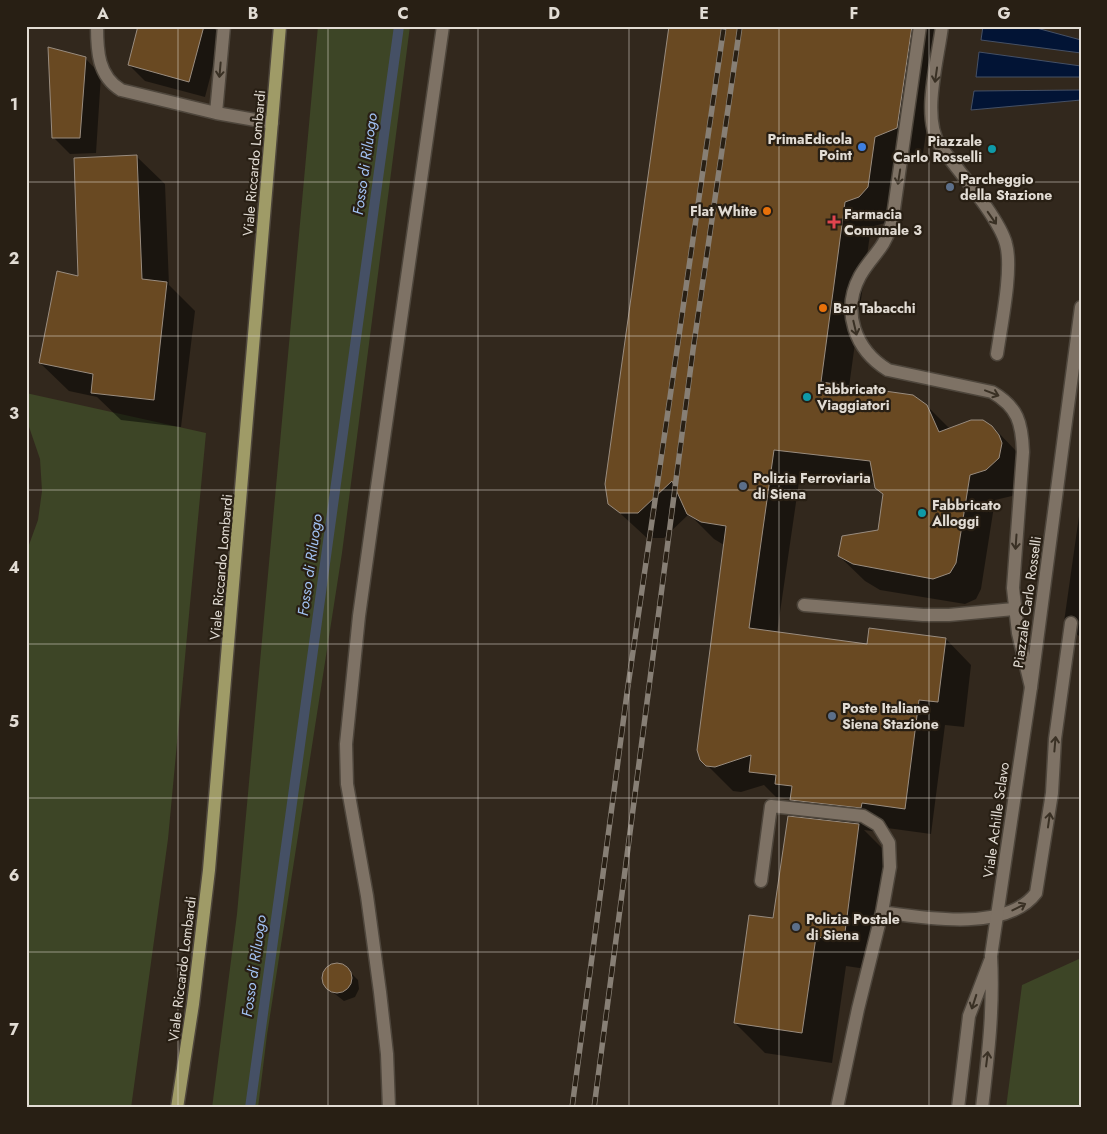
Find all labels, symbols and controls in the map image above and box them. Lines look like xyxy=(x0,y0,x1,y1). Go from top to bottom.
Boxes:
text: A xyxy=(96,2,109,25)
text: B xyxy=(248,2,258,25)
text: C xyxy=(397,2,409,25)
text: D xyxy=(548,2,560,25)
text: E xyxy=(699,2,709,25)
text: F xyxy=(850,2,858,25)
text: G xyxy=(997,2,1011,25)
one-way arrow xyxy=(215,61,225,77)
one-way arrow xyxy=(931,66,941,82)
street label: Viale Riccardo Lombardi xyxy=(238,89,270,237)
text: 1 xyxy=(10,93,18,116)
water label: Fosso di Riluogo xyxy=(347,112,383,216)
place label: PrimaEdicola Point xyxy=(767,129,853,165)
place label: Piazzale Carlo Rosselli xyxy=(893,131,982,167)
marker: PrimaEdicola Point xyxy=(856,141,868,153)
marker: Piazzale Carlo Rosselli xyxy=(986,143,998,155)
one-way arrow xyxy=(894,168,904,184)
place label: Parcheggio della Stazione xyxy=(960,169,1052,205)
marker: Parcheggio della Stazione xyxy=(944,181,956,193)
place label: Flat White xyxy=(690,201,757,221)
place label: Farmacia Comunale 3 xyxy=(844,204,922,240)
marker: Flat White xyxy=(761,205,773,217)
one-way arrow xyxy=(987,211,997,225)
marker: Farmacia Comunale 3 xyxy=(828,216,840,228)
text: 2 xyxy=(9,247,19,270)
place label: Bar Tabacchi xyxy=(833,298,916,318)
marker: Bar Tabacchi xyxy=(817,302,829,314)
one-way arrow xyxy=(851,319,860,335)
place label: Fabbricato Viaggiatori xyxy=(816,379,890,415)
one-way arrow xyxy=(984,389,999,398)
marker: Fabbricato Viaggiatori xyxy=(801,391,813,403)
text: 3 xyxy=(9,402,19,425)
place label: Polizia Ferroviaria di Siena xyxy=(753,468,871,504)
marker: Polizia Ferroviaria di Siena xyxy=(737,480,749,492)
street label: Viale Riccardo Lombardi xyxy=(205,493,237,641)
place label: Fabbricato Alloggi xyxy=(931,495,1001,531)
marker: Fabbricato Alloggi xyxy=(916,507,928,519)
water label: Fosso di Riluogo xyxy=(292,513,328,617)
one-way arrow xyxy=(1011,533,1020,549)
street label: Piazzale Carlo Rosselli xyxy=(1008,535,1046,669)
text: 4 xyxy=(8,556,20,579)
place label: Poste Italiane Siena Stazione xyxy=(842,698,939,734)
text: 5 xyxy=(9,710,19,733)
marker: Poste Italiane Siena Stazione xyxy=(826,710,838,722)
one-way arrow xyxy=(1050,737,1060,753)
street label: Viale Achille Sclavo xyxy=(978,760,1014,879)
one-way arrow xyxy=(1044,812,1054,828)
text: 6 xyxy=(9,864,19,887)
street label: Viale Riccardo Lombardi xyxy=(163,895,201,1043)
one-way arrow xyxy=(1011,902,1026,911)
place label: Polizia Postale di Siena xyxy=(806,909,900,945)
water label: Fosso di Riluogo xyxy=(236,914,272,1018)
marker: Polizia Postale di Siena xyxy=(790,921,802,933)
one-way arrow xyxy=(968,993,978,1009)
text: 7 xyxy=(9,1018,19,1041)
one-way arrow xyxy=(982,1052,992,1068)

